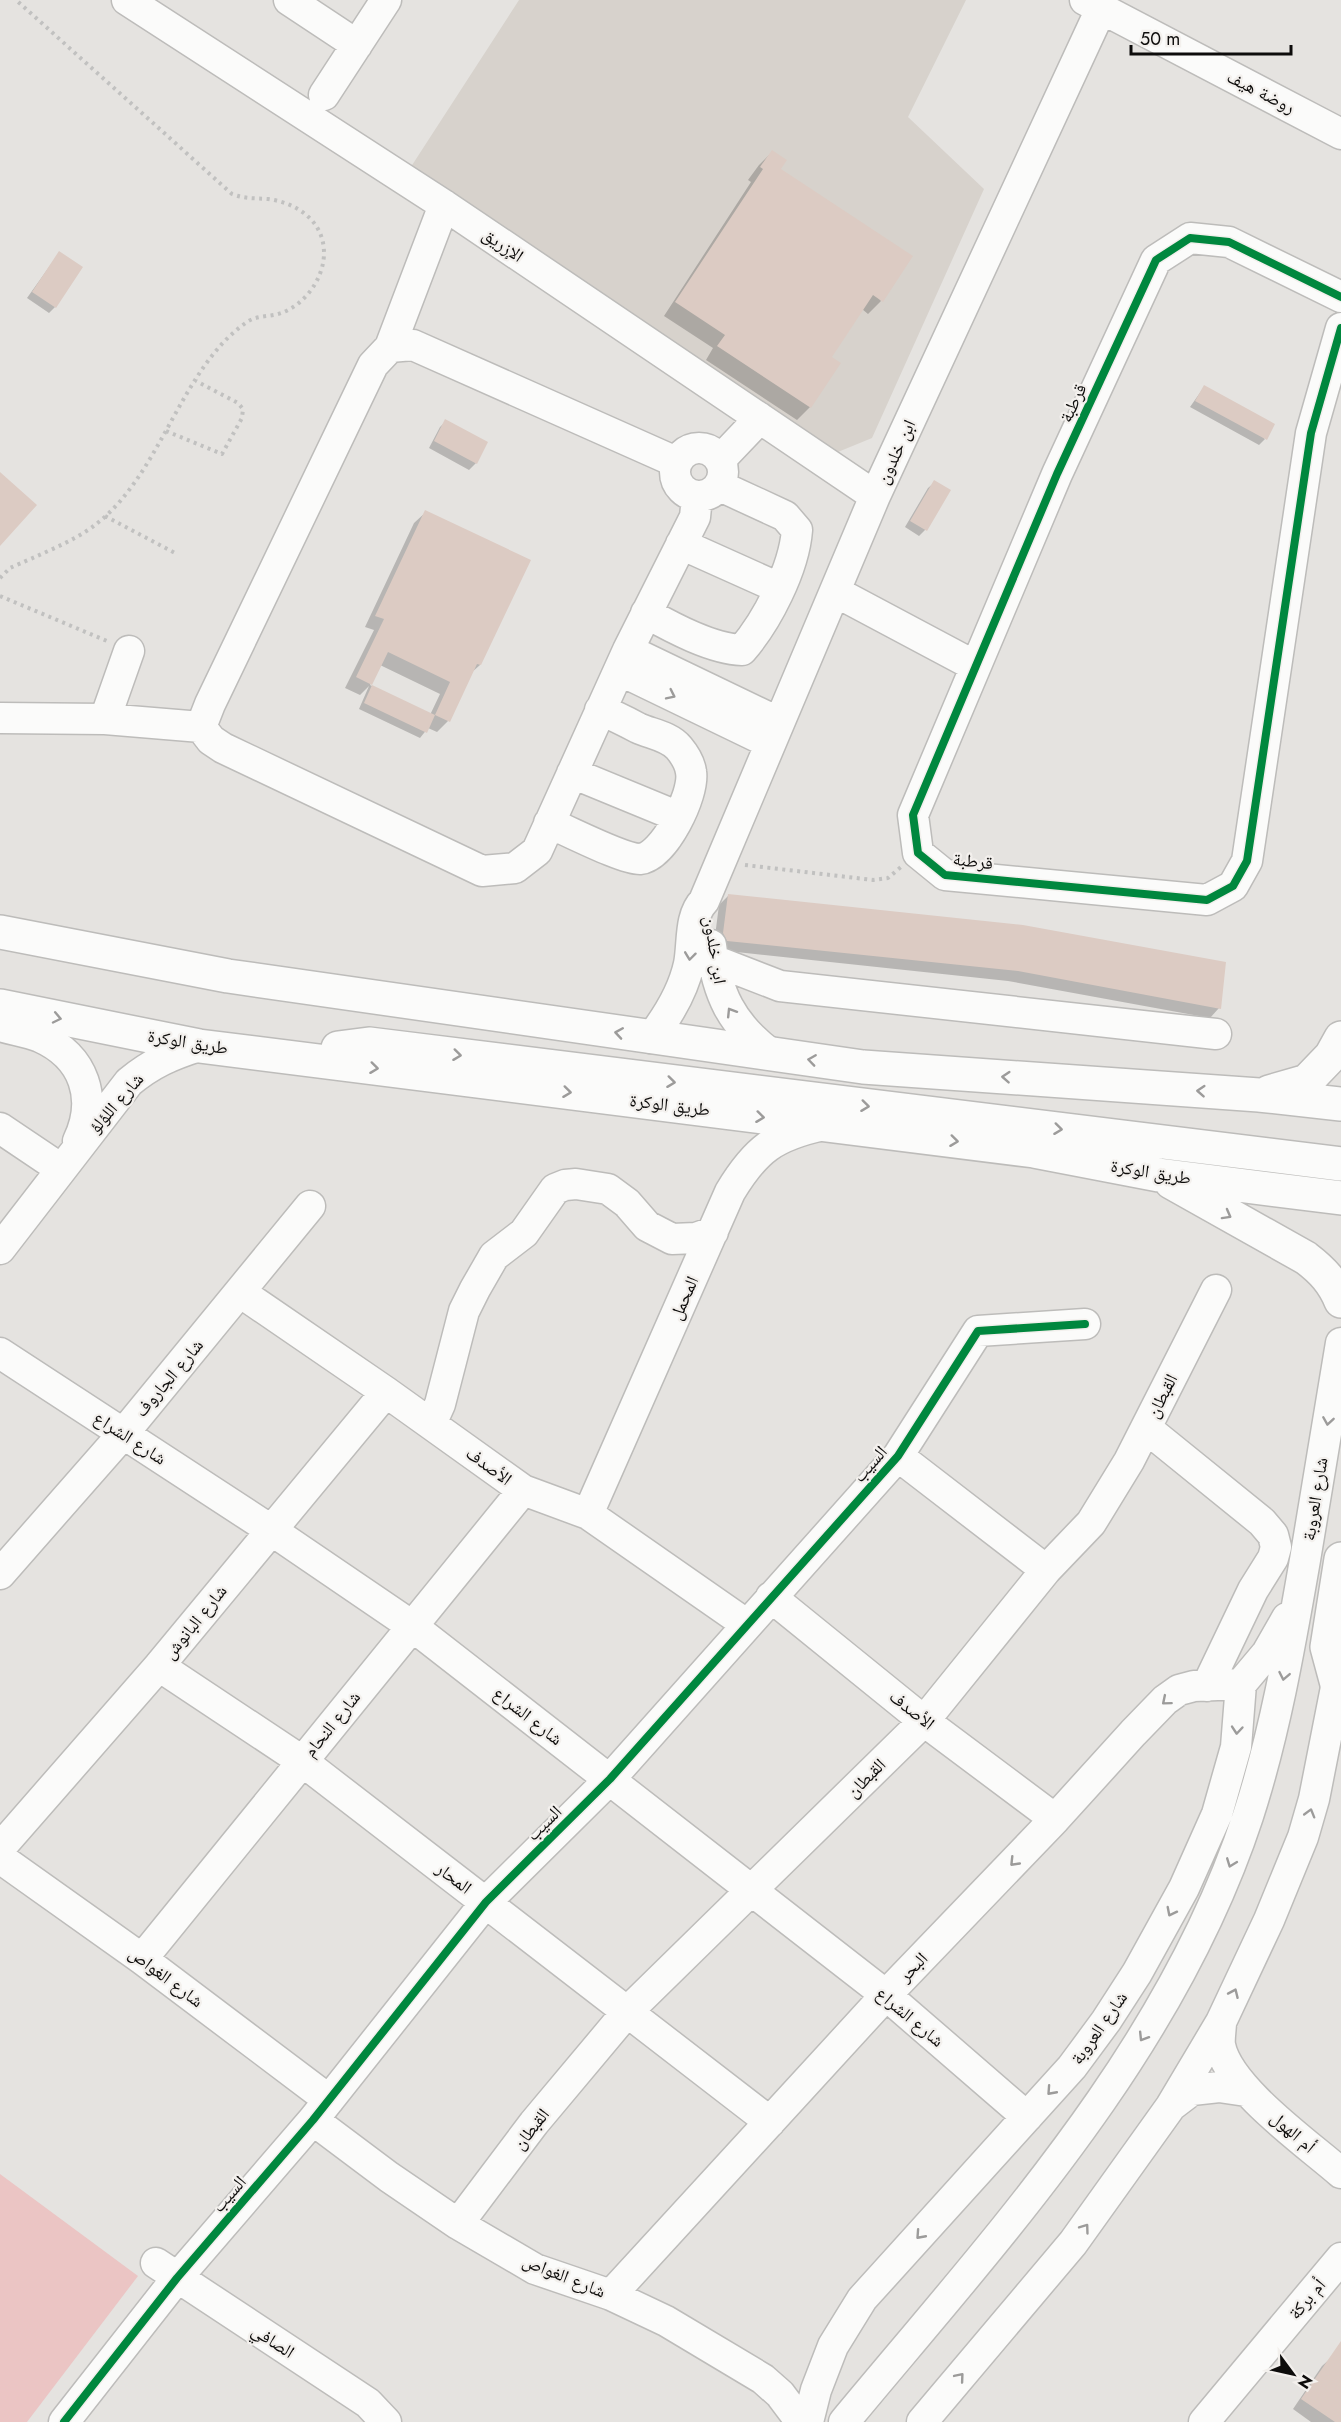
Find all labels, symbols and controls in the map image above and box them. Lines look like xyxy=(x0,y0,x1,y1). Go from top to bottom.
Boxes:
scale bar xyxy=(1131,18,1292,56)
text: 50 m xyxy=(1140,26,1180,52)
street label: روضة هيف xyxy=(1222,64,1300,120)
street label: الإزريق xyxy=(477,222,529,268)
street label: قرطبة xyxy=(1053,379,1093,427)
street label: ابن خلدون xyxy=(870,415,922,489)
one-way arrow xyxy=(665,688,676,700)
street label: قرطبة xyxy=(952,846,994,876)
street label: ابن خلدون xyxy=(697,914,733,986)
one-way arrow xyxy=(684,952,696,961)
one-way arrow xyxy=(727,1008,739,1018)
one-way arrow xyxy=(52,1011,62,1024)
street label: طريق الوكرة xyxy=(146,1023,230,1061)
one-way arrow xyxy=(614,1028,623,1040)
one-way arrow xyxy=(452,1048,462,1061)
one-way arrow xyxy=(807,1054,817,1066)
one-way arrow xyxy=(369,1061,378,1073)
street label: شارع اللؤلؤ xyxy=(82,1067,150,1139)
one-way arrow xyxy=(1002,1071,1011,1084)
one-way arrow xyxy=(667,1075,676,1087)
one-way arrow xyxy=(1196,1085,1205,1098)
one-way arrow xyxy=(562,1086,572,1098)
street label: طريق الوكرة xyxy=(628,1087,712,1123)
one-way arrow xyxy=(860,1099,869,1111)
one-way arrow xyxy=(756,1110,765,1122)
one-way arrow xyxy=(1054,1122,1063,1135)
one-way arrow xyxy=(949,1135,958,1147)
street label: طريق الوكرة xyxy=(1109,1153,1193,1191)
one-way arrow xyxy=(1221,1208,1231,1219)
street label: المحمل xyxy=(663,1272,705,1324)
street label: شارع الجاروف xyxy=(129,1333,209,1423)
street label: القبطان xyxy=(1140,1369,1184,1423)
street label: شارع الشراع xyxy=(88,1405,172,1471)
one-way arrow xyxy=(1322,1416,1335,1426)
street label: الأصدف xyxy=(461,1440,517,1492)
street label: السيب xyxy=(847,1440,893,1488)
street label: شارع العروبة xyxy=(1296,1456,1334,1542)
street label: شارع البانوش xyxy=(157,1579,233,1665)
one-way arrow xyxy=(1278,1670,1291,1680)
street label: شارع الشراع xyxy=(488,1680,568,1752)
street label: الأصدف xyxy=(884,1684,940,1736)
street label: شارع النحام xyxy=(297,1685,367,1763)
one-way arrow xyxy=(1162,1694,1173,1705)
one-way arrow xyxy=(1231,1725,1244,1734)
street label: القبطان xyxy=(840,1752,892,1804)
street label: السيب xyxy=(520,1799,568,1847)
one-way arrow xyxy=(1303,1808,1315,1819)
one-way arrow xyxy=(1011,1854,1022,1865)
street label: المحار xyxy=(430,1855,477,1900)
one-way arrow xyxy=(1225,1857,1238,1868)
one-way arrow xyxy=(1167,1906,1178,1916)
street label: شارع الغواص xyxy=(123,1940,209,2014)
street label: البحر xyxy=(892,1946,934,1988)
street label: شارع الشراع xyxy=(870,1981,950,2053)
street label: شارع العروبة xyxy=(1064,1986,1134,2070)
one-way arrow xyxy=(1227,1988,1239,1999)
one-way arrow xyxy=(1139,2031,1151,2041)
one-way arrow xyxy=(1047,2084,1058,2095)
street label: القبطان xyxy=(506,2103,556,2155)
street label: أم الهول xyxy=(1265,2105,1321,2159)
street label: السيب xyxy=(206,2170,252,2218)
one-way arrow xyxy=(1078,2223,1089,2234)
one-way arrow xyxy=(916,2229,927,2239)
street label: شارع الغواص xyxy=(519,2248,609,2304)
street label: أم بركة xyxy=(1282,2273,1332,2325)
street label: الصافي xyxy=(246,2317,300,2366)
north arrow xyxy=(1263,2344,1323,2404)
text: N xyxy=(1292,2370,1318,2393)
one-way arrow xyxy=(953,2373,964,2384)

